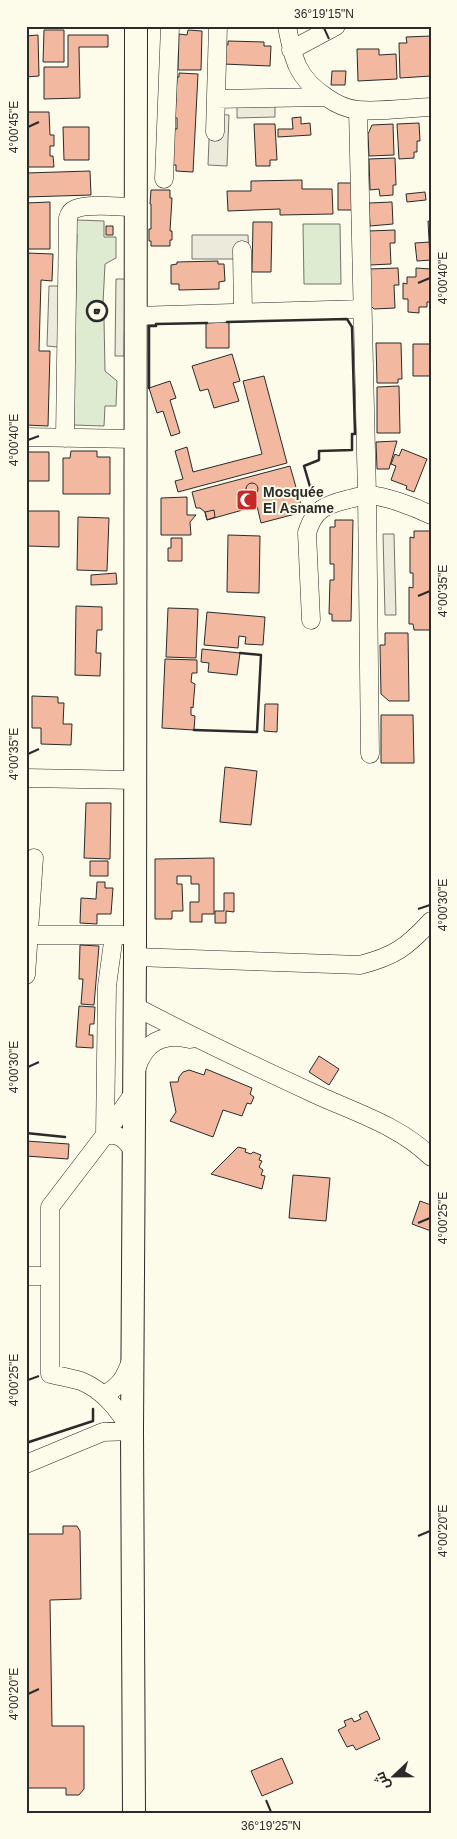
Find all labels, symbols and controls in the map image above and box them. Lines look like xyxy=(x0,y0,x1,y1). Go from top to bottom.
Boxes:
text: 36°19'15"N xyxy=(294,7,354,21)
text: 4°00'45"E xyxy=(7,101,21,153)
text: 4°00'40"E xyxy=(436,252,450,304)
text: 4°00'40"E xyxy=(7,414,21,466)
place label: Mosquée El Asname xyxy=(263,484,334,516)
mosque icon: Mosquée El Asname xyxy=(235,488,259,512)
text: 4°00'35"E xyxy=(436,565,450,617)
text: 4°00'35"E xyxy=(7,728,21,780)
text: 4°00'30"E xyxy=(436,879,450,931)
text: 4°00'30"E xyxy=(7,1041,21,1093)
text: 4°00'25"E xyxy=(436,1192,450,1244)
text: 4°00'25"E xyxy=(7,1354,21,1406)
text: 4°00'20"E xyxy=(436,1505,450,1557)
text: 4°00'20"E xyxy=(7,1668,21,1720)
north arrow xyxy=(370,1752,420,1802)
text: ش xyxy=(371,1769,394,1792)
text: 36°19'25"N xyxy=(241,1819,301,1833)

